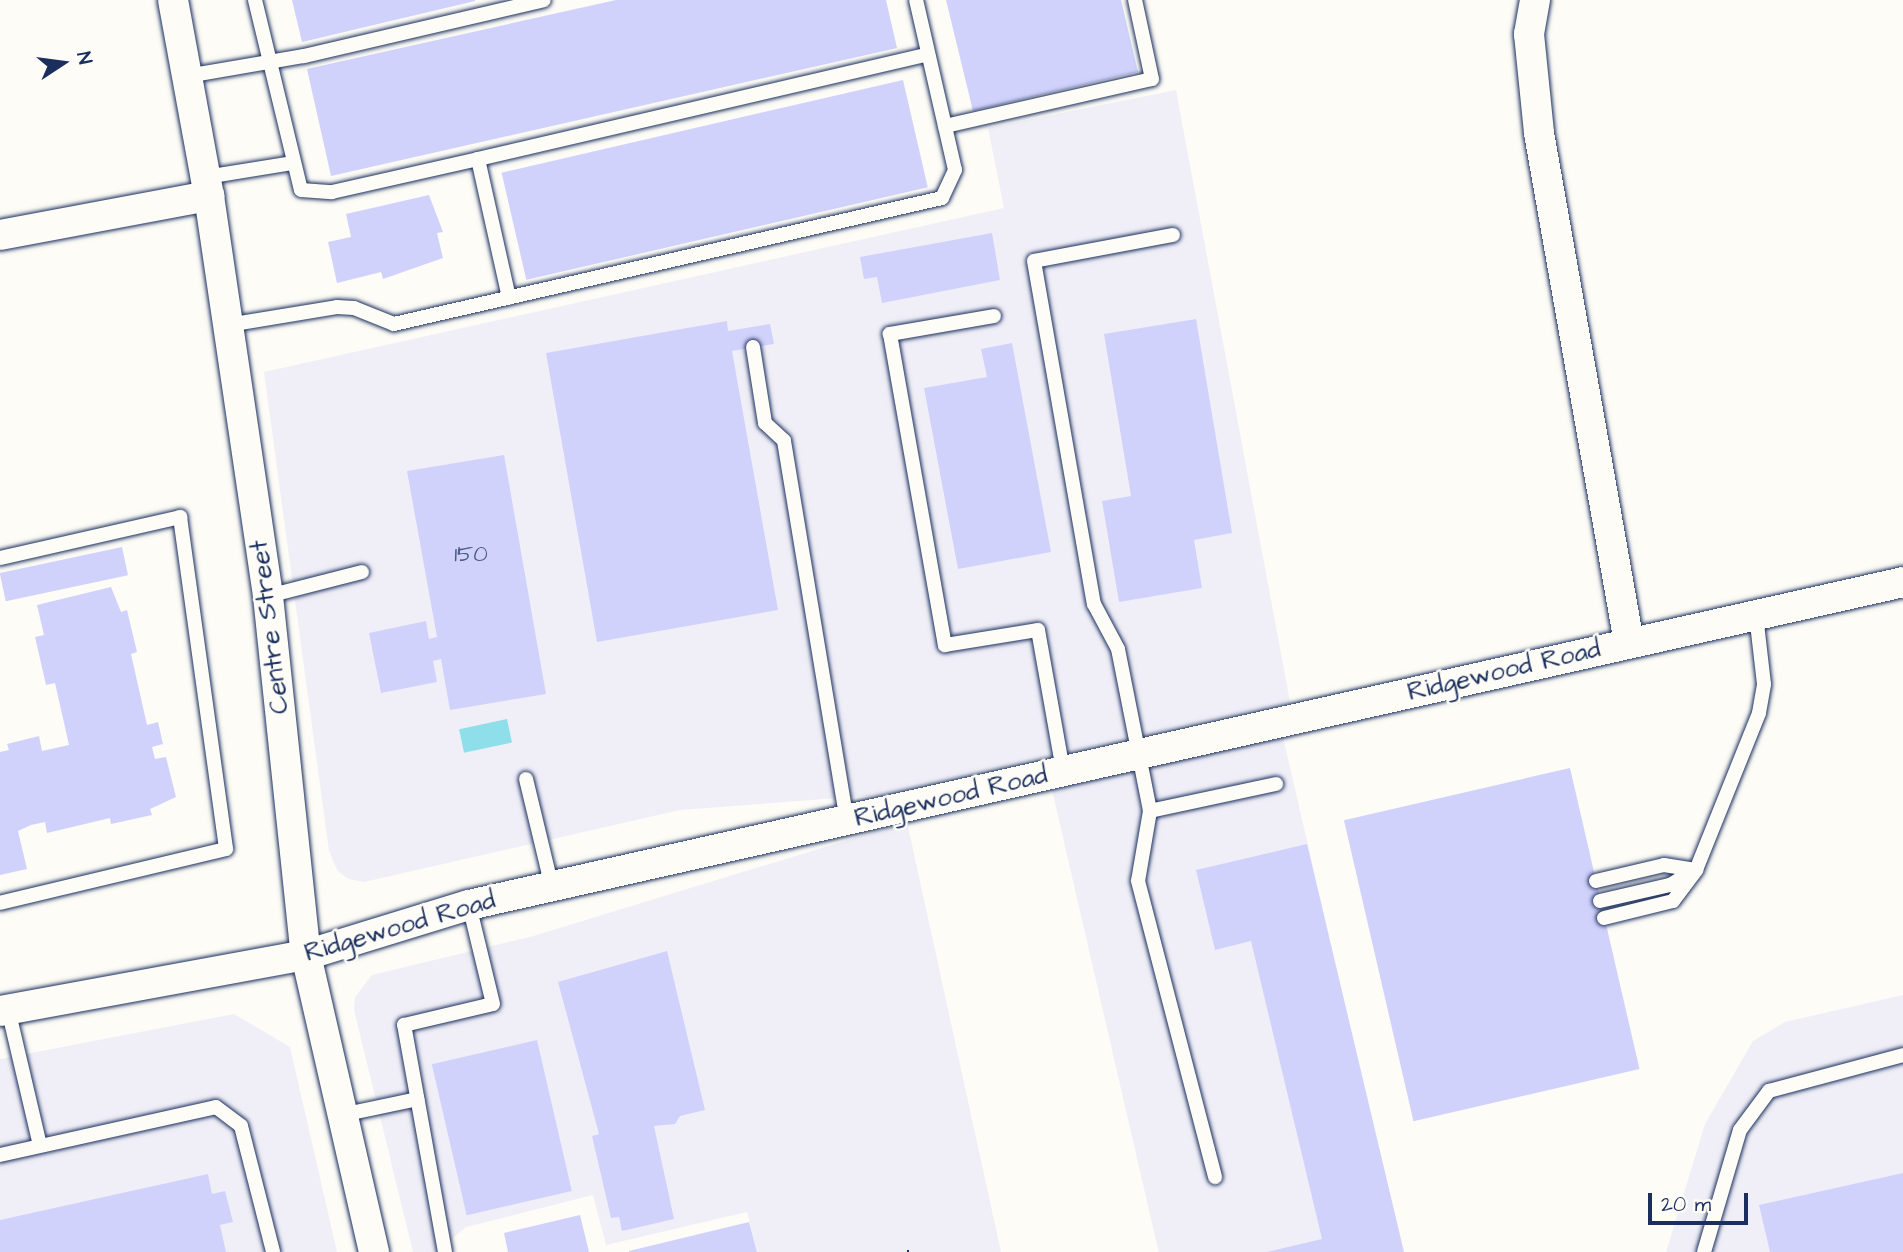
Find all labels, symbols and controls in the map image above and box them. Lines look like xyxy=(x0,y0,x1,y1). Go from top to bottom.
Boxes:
north arrow xyxy=(28,28,98,98)
text: N xyxy=(69,49,98,67)
street label: Centre Street xyxy=(244,538,296,716)
house number: 150 xyxy=(454,540,488,568)
street label: Ridgewood Road xyxy=(1405,634,1603,708)
street label: Ridgewood Road xyxy=(852,760,1050,834)
street label: Ridgewood Road xyxy=(301,885,499,969)
scale bar xyxy=(1651,1178,1751,1222)
text: 20 m xyxy=(1661,1190,1711,1219)

